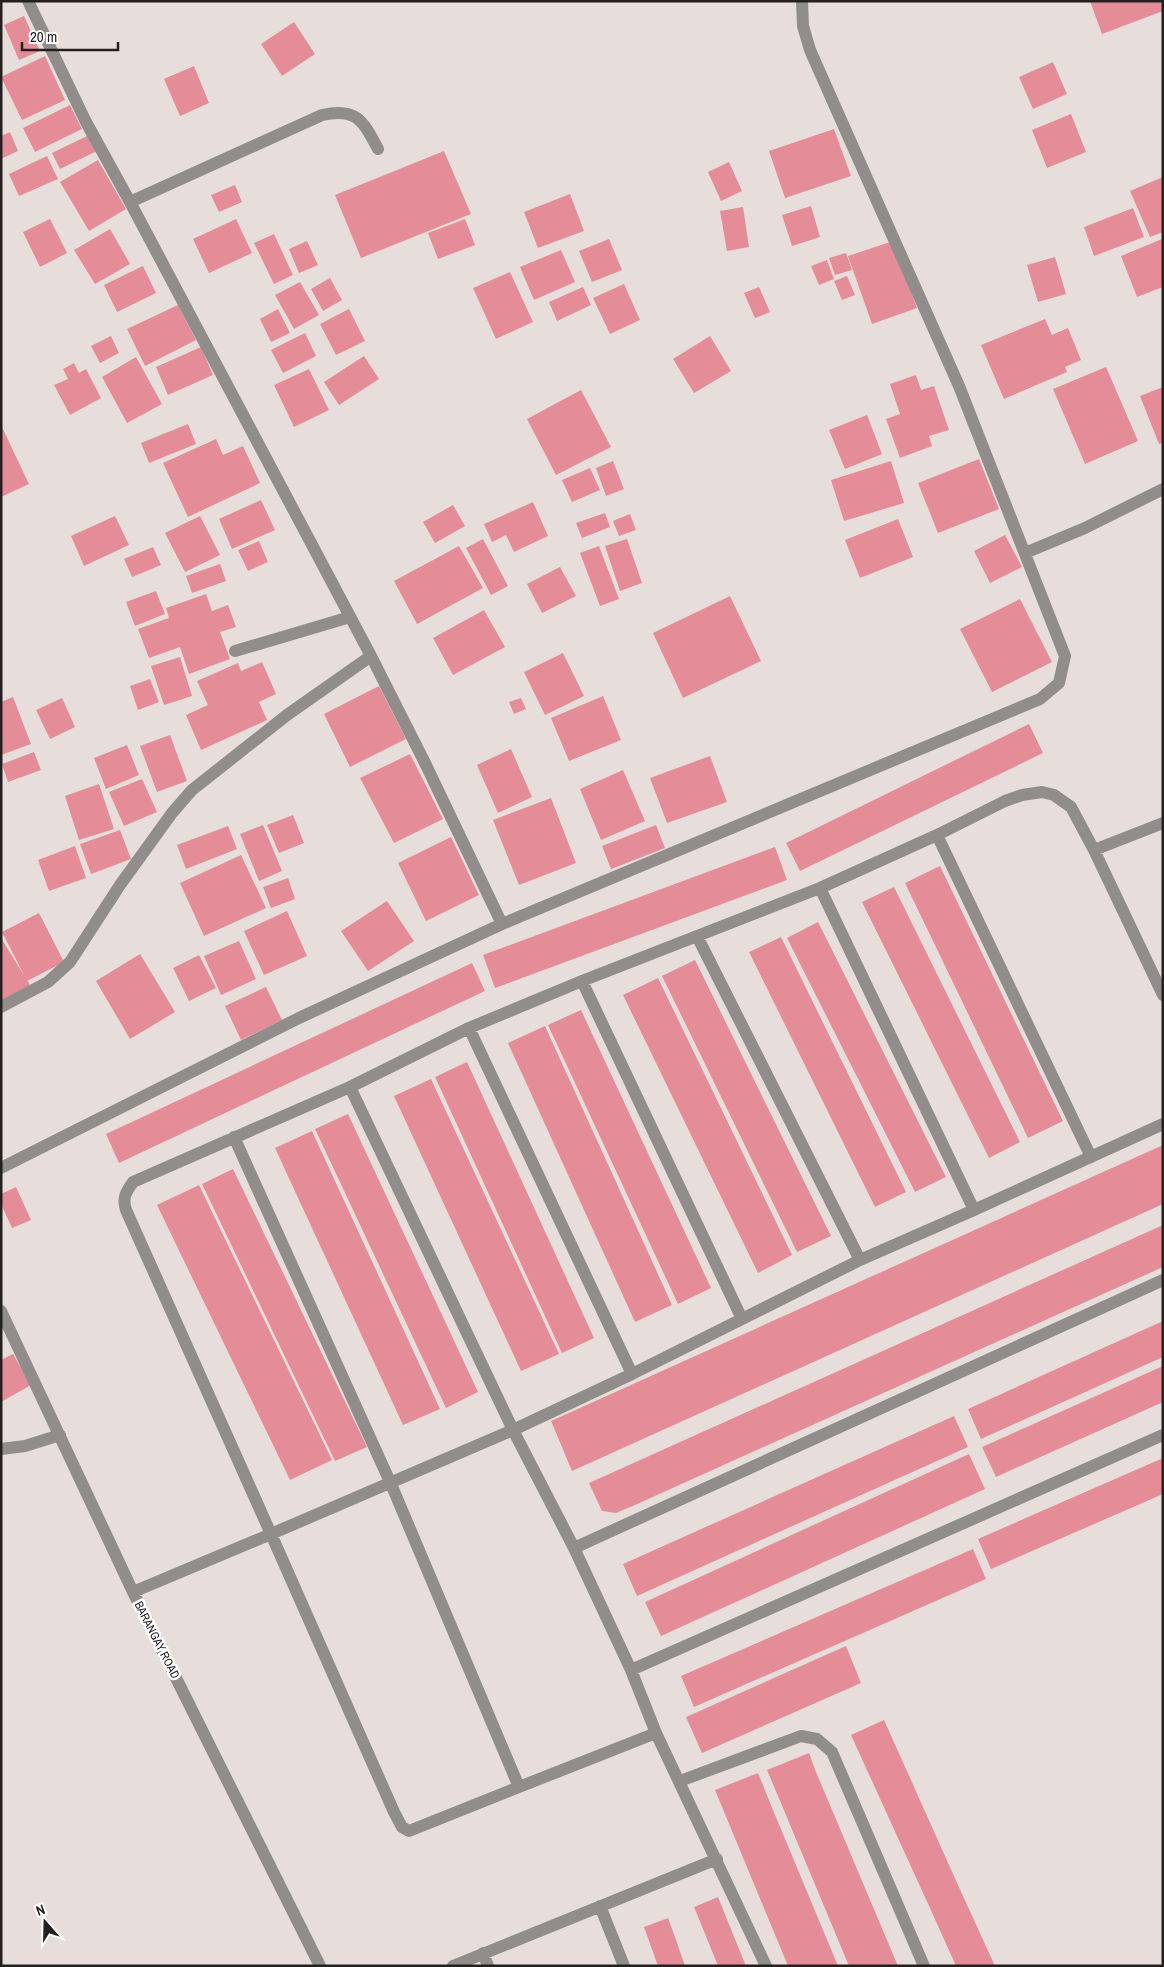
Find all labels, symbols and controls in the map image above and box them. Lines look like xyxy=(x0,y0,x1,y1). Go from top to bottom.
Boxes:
scale bar xyxy=(22,20,119,52)
text: 20 m xyxy=(30,26,57,47)
street label: BARANGAY ROAD xyxy=(131,1599,183,1681)
north arrow xyxy=(20,1897,70,1947)
text: N xyxy=(34,1900,48,1920)

